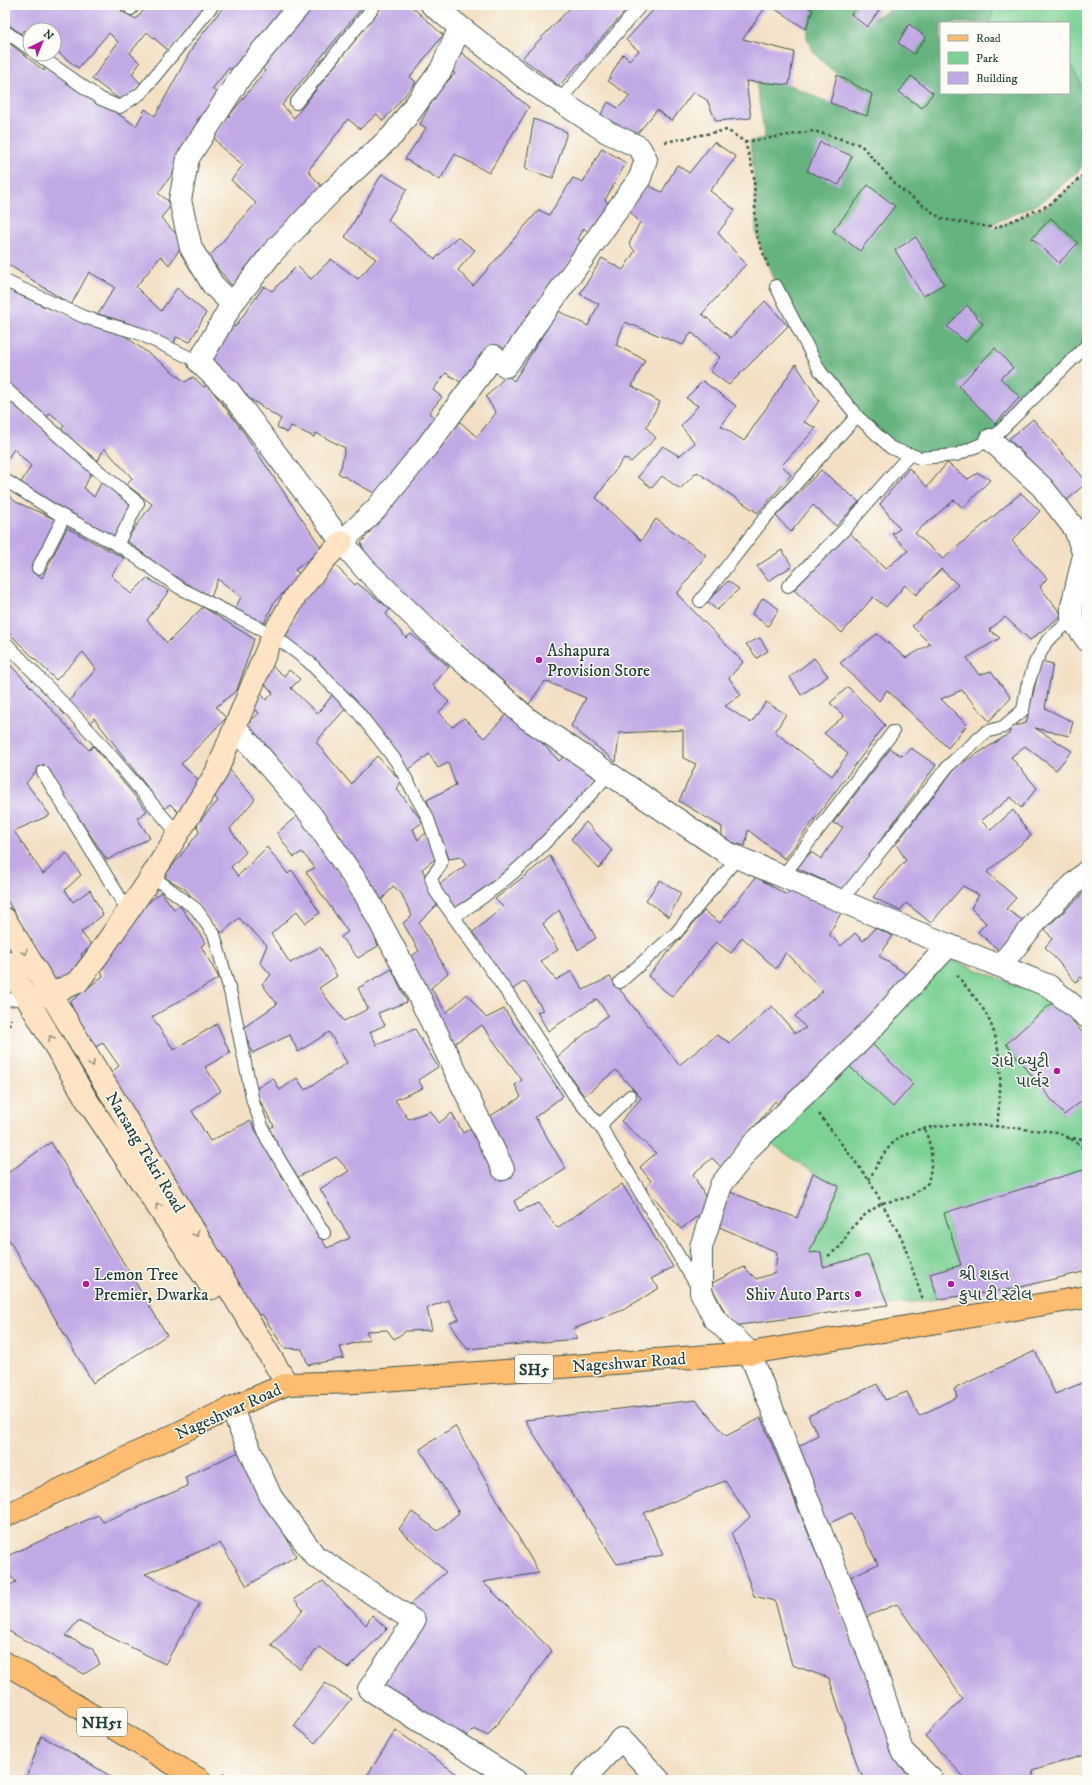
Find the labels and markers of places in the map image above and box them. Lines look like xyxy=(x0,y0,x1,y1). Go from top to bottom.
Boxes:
place label: Ashapura Provision Store xyxy=(547,640,650,682)
marker: Ashapura Provision Store xyxy=(534,655,544,665)
place label: રાધે બ્યુટી પાર્લર xyxy=(991,1051,1049,1093)
marker: રાધે બ્યુટી પાર્લર xyxy=(1052,1066,1062,1076)
place label: Lemon Tree Premier, Dwarka xyxy=(94,1264,209,1306)
place label: શ્રી શકત કુપા ટી સ્ટોલ xyxy=(959,1264,1032,1306)
marker: Lemon Tree Premier, Dwarka xyxy=(81,1279,91,1289)
marker: શ્રી શકત કુપા ટી સ્ટોલ xyxy=(946,1279,956,1289)
place label: Shiv Auto Parts xyxy=(746,1284,850,1306)
marker: Shiv Auto Parts xyxy=(853,1289,863,1299)

